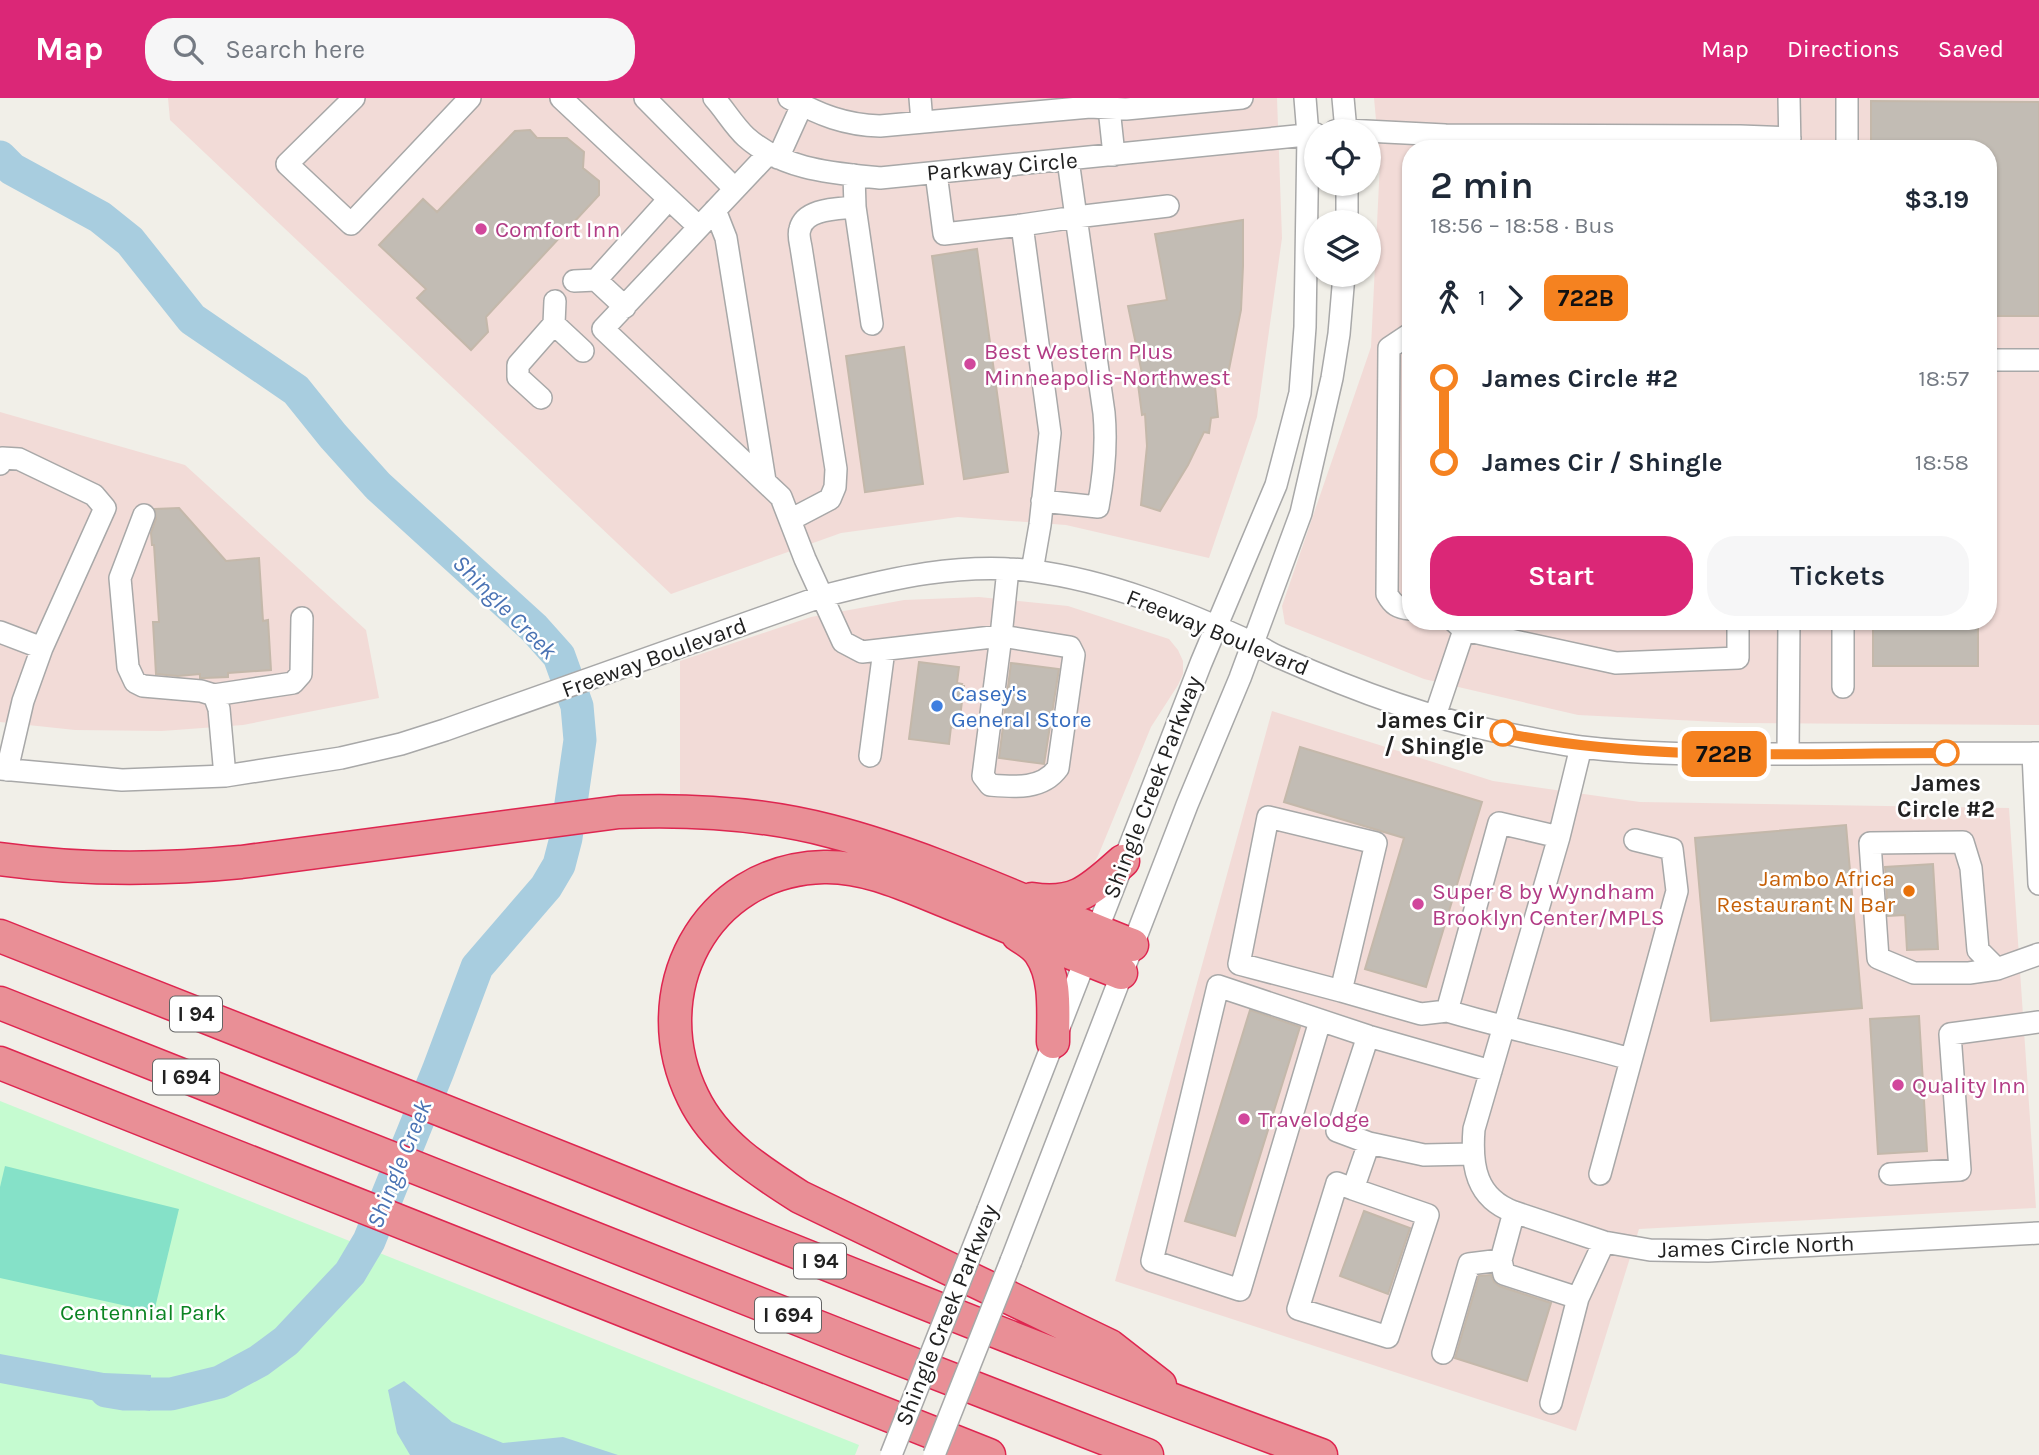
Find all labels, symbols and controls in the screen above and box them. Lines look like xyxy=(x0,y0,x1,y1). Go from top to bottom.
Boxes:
search box xyxy=(145,18,635,81)
text: Map xyxy=(35,30,103,68)
icon: search xyxy=(169,30,207,68)
text: Search here xyxy=(225,34,365,65)
text: Map xyxy=(1701,35,1749,63)
text: Directions xyxy=(1787,35,1900,63)
text: Saved xyxy=(1938,35,2004,63)
map controls xyxy=(1304,119,1381,287)
button: locate xyxy=(1304,119,1381,196)
street label: Parkway Circle xyxy=(925,146,1079,187)
text: 2 min xyxy=(1430,163,1534,208)
text: $3.19 xyxy=(1904,184,1969,215)
button: layers xyxy=(1304,210,1381,287)
text: 18:56 – 18:58 · Bus xyxy=(1430,212,1614,239)
place label: Comfort Inn xyxy=(495,216,620,243)
marker: Comfort Inn xyxy=(473,221,489,237)
icon: walk xyxy=(1430,279,1468,317)
icon: forward xyxy=(1496,279,1534,317)
text: 1 xyxy=(1478,284,1486,311)
text: 722B xyxy=(1558,284,1614,312)
place label: Best Western Plus Minneapolis-Northwest xyxy=(984,338,1231,391)
marker: Best Western Plus Minneapolis-Northwest xyxy=(962,356,978,372)
text: James Circle #2 xyxy=(1482,363,1678,394)
text: 18:57 xyxy=(1918,365,1969,392)
text: James Cir / Shingle xyxy=(1482,447,1722,478)
text: 18:58 xyxy=(1915,449,1969,476)
button: Start xyxy=(1430,536,1693,616)
button: Tickets xyxy=(1707,536,1969,616)
water label: Shingle Creek xyxy=(447,549,564,666)
street label: Freeway Boulevard xyxy=(1122,583,1313,681)
street label: Freeway Boulevard xyxy=(558,611,750,703)
street label: Shingle Creek Parkway xyxy=(1098,672,1208,902)
place label: Casey's General Store xyxy=(951,680,1091,733)
marker: Casey's General Store xyxy=(929,698,945,714)
place label: James Cir / Shingle xyxy=(1377,707,1484,760)
marker: James Cir / Shingle xyxy=(1490,720,1516,746)
line badge: 722B xyxy=(1675,731,1773,777)
text: 722B xyxy=(1696,740,1752,768)
marker: James Circle #2 xyxy=(1933,740,1959,766)
place label: James Circle #2 xyxy=(1897,770,1995,823)
place label: Jambo Africa Restaurant N Bar xyxy=(1716,865,1896,918)
place label: Super 8 by Wyndham Brooklyn Center/MPLS xyxy=(1432,878,1665,931)
marker: Jambo Africa Restaurant N Bar xyxy=(1901,883,1917,899)
marker: Super 8 by Wyndham Brooklyn Center/MPLS xyxy=(1410,896,1426,912)
road number: I 94 xyxy=(170,996,222,1032)
road number: I 694 xyxy=(153,1060,219,1094)
place label: Quality Inn xyxy=(1912,1072,2026,1099)
marker: Quality Inn xyxy=(1890,1077,1906,1093)
water label: Shingle Creek xyxy=(361,1095,438,1232)
place label: Travelodge xyxy=(1258,1106,1370,1133)
marker: Travelodge xyxy=(1236,1111,1252,1127)
street label: Shingle Creek Parkway xyxy=(890,1200,1003,1430)
street label: James Circle North xyxy=(1657,1230,1855,1263)
road number: I 94 xyxy=(794,1244,846,1278)
road number: I 694 xyxy=(755,1298,821,1332)
park label: Centennial Park xyxy=(60,1299,226,1326)

